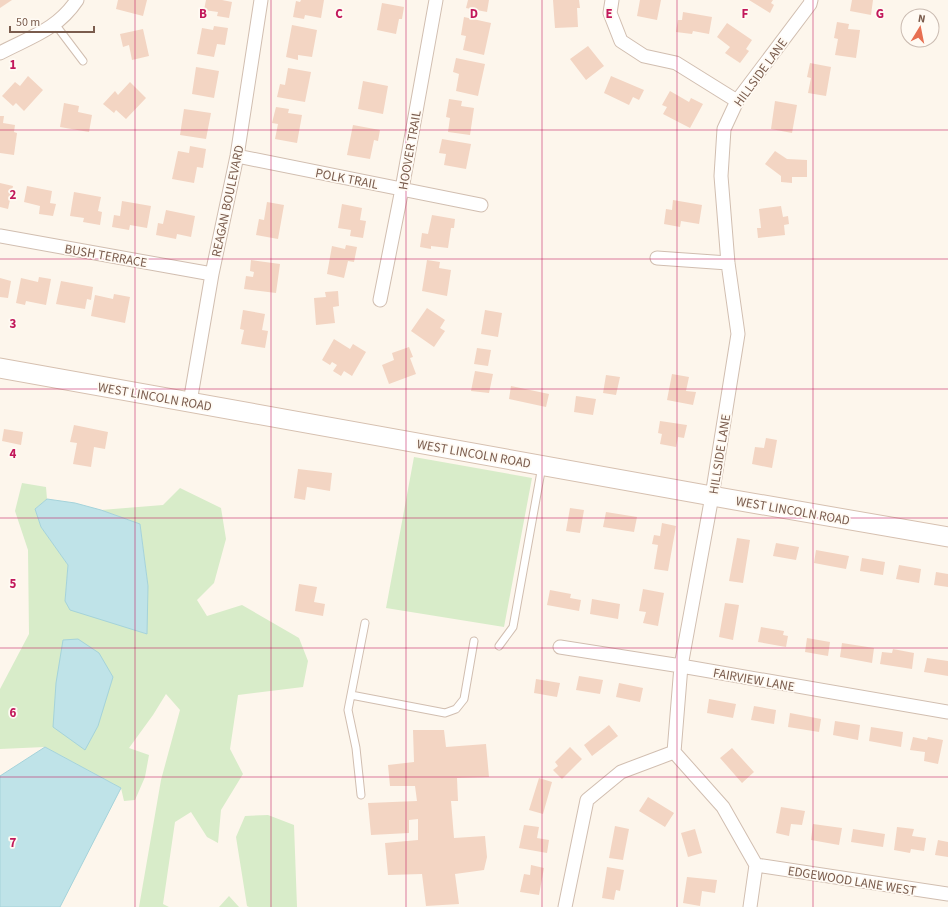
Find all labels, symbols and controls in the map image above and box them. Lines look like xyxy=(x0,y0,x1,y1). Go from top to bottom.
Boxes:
text: B xyxy=(199,5,207,23)
text: C xyxy=(335,5,343,23)
text: D xyxy=(470,5,478,23)
text: E xyxy=(605,5,613,23)
text: F xyxy=(742,5,749,23)
text: G xyxy=(876,5,884,23)
scale bar xyxy=(10,8,94,34)
north arrow xyxy=(900,8,940,48)
text: N xyxy=(917,11,927,27)
text: 50 m xyxy=(16,14,40,31)
street label: HILLSIDE LANE xyxy=(730,35,792,111)
text: 1 xyxy=(10,56,17,74)
street label: HOOVER TRAIL xyxy=(394,109,426,191)
street label: REAGAN BOULEVARD xyxy=(207,144,249,259)
street label: POLK TRAIL xyxy=(314,164,380,194)
text: 2 xyxy=(10,186,17,204)
street label: BUSH TERRACE xyxy=(63,240,149,272)
text: 3 xyxy=(10,315,17,333)
street label: WEST LINCOLN ROAD xyxy=(96,378,213,416)
street label: HILLSIDE LANE xyxy=(705,413,735,495)
street label: WEST LINCOLN ROAD xyxy=(415,435,532,473)
text: 4 xyxy=(10,445,17,463)
street label: WEST LINCOLN ROAD xyxy=(734,492,851,530)
text: 5 xyxy=(10,575,17,593)
street label: FAIRVIEW LANE xyxy=(712,664,796,696)
text: 6 xyxy=(10,704,17,722)
text: 7 xyxy=(10,834,17,852)
street label: EDGEWOOD LANE WEST xyxy=(786,862,917,900)

